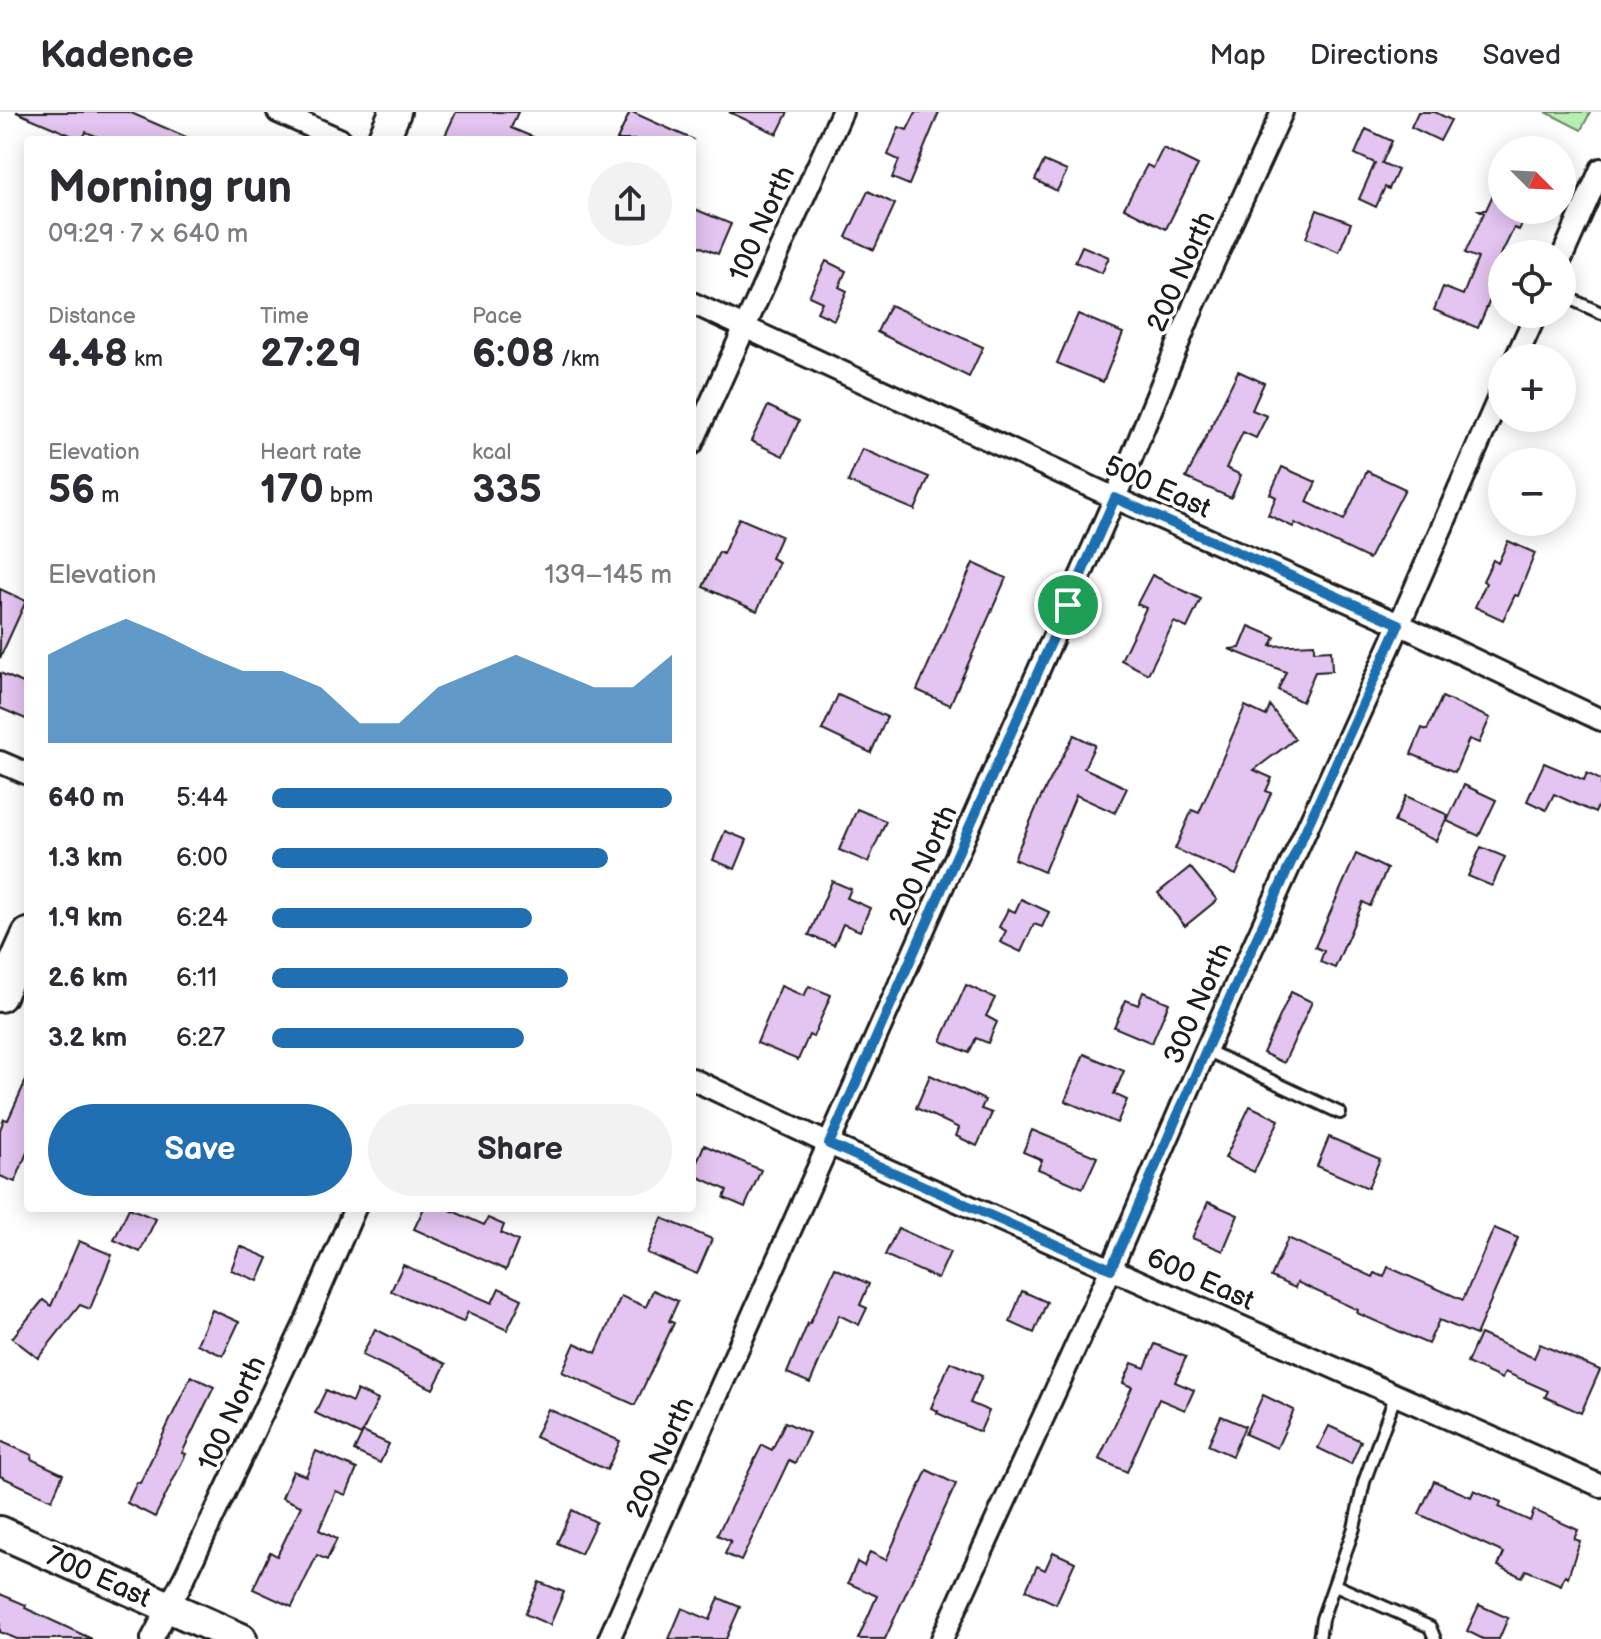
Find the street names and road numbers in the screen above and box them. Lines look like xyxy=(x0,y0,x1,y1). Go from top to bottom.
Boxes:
street label: 100 North xyxy=(722,161,802,286)
street label: 200 North xyxy=(1140,206,1223,337)
street label: 500 East xyxy=(1099,449,1216,526)
street label: 200 North xyxy=(882,800,965,931)
street label: 300 North xyxy=(1157,938,1240,1069)
street label: 600 East xyxy=(1141,1241,1260,1318)
street label: 100 North xyxy=(191,1351,273,1476)
street label: 200 North xyxy=(619,1392,702,1523)
street label: 700 East xyxy=(41,1540,156,1615)

